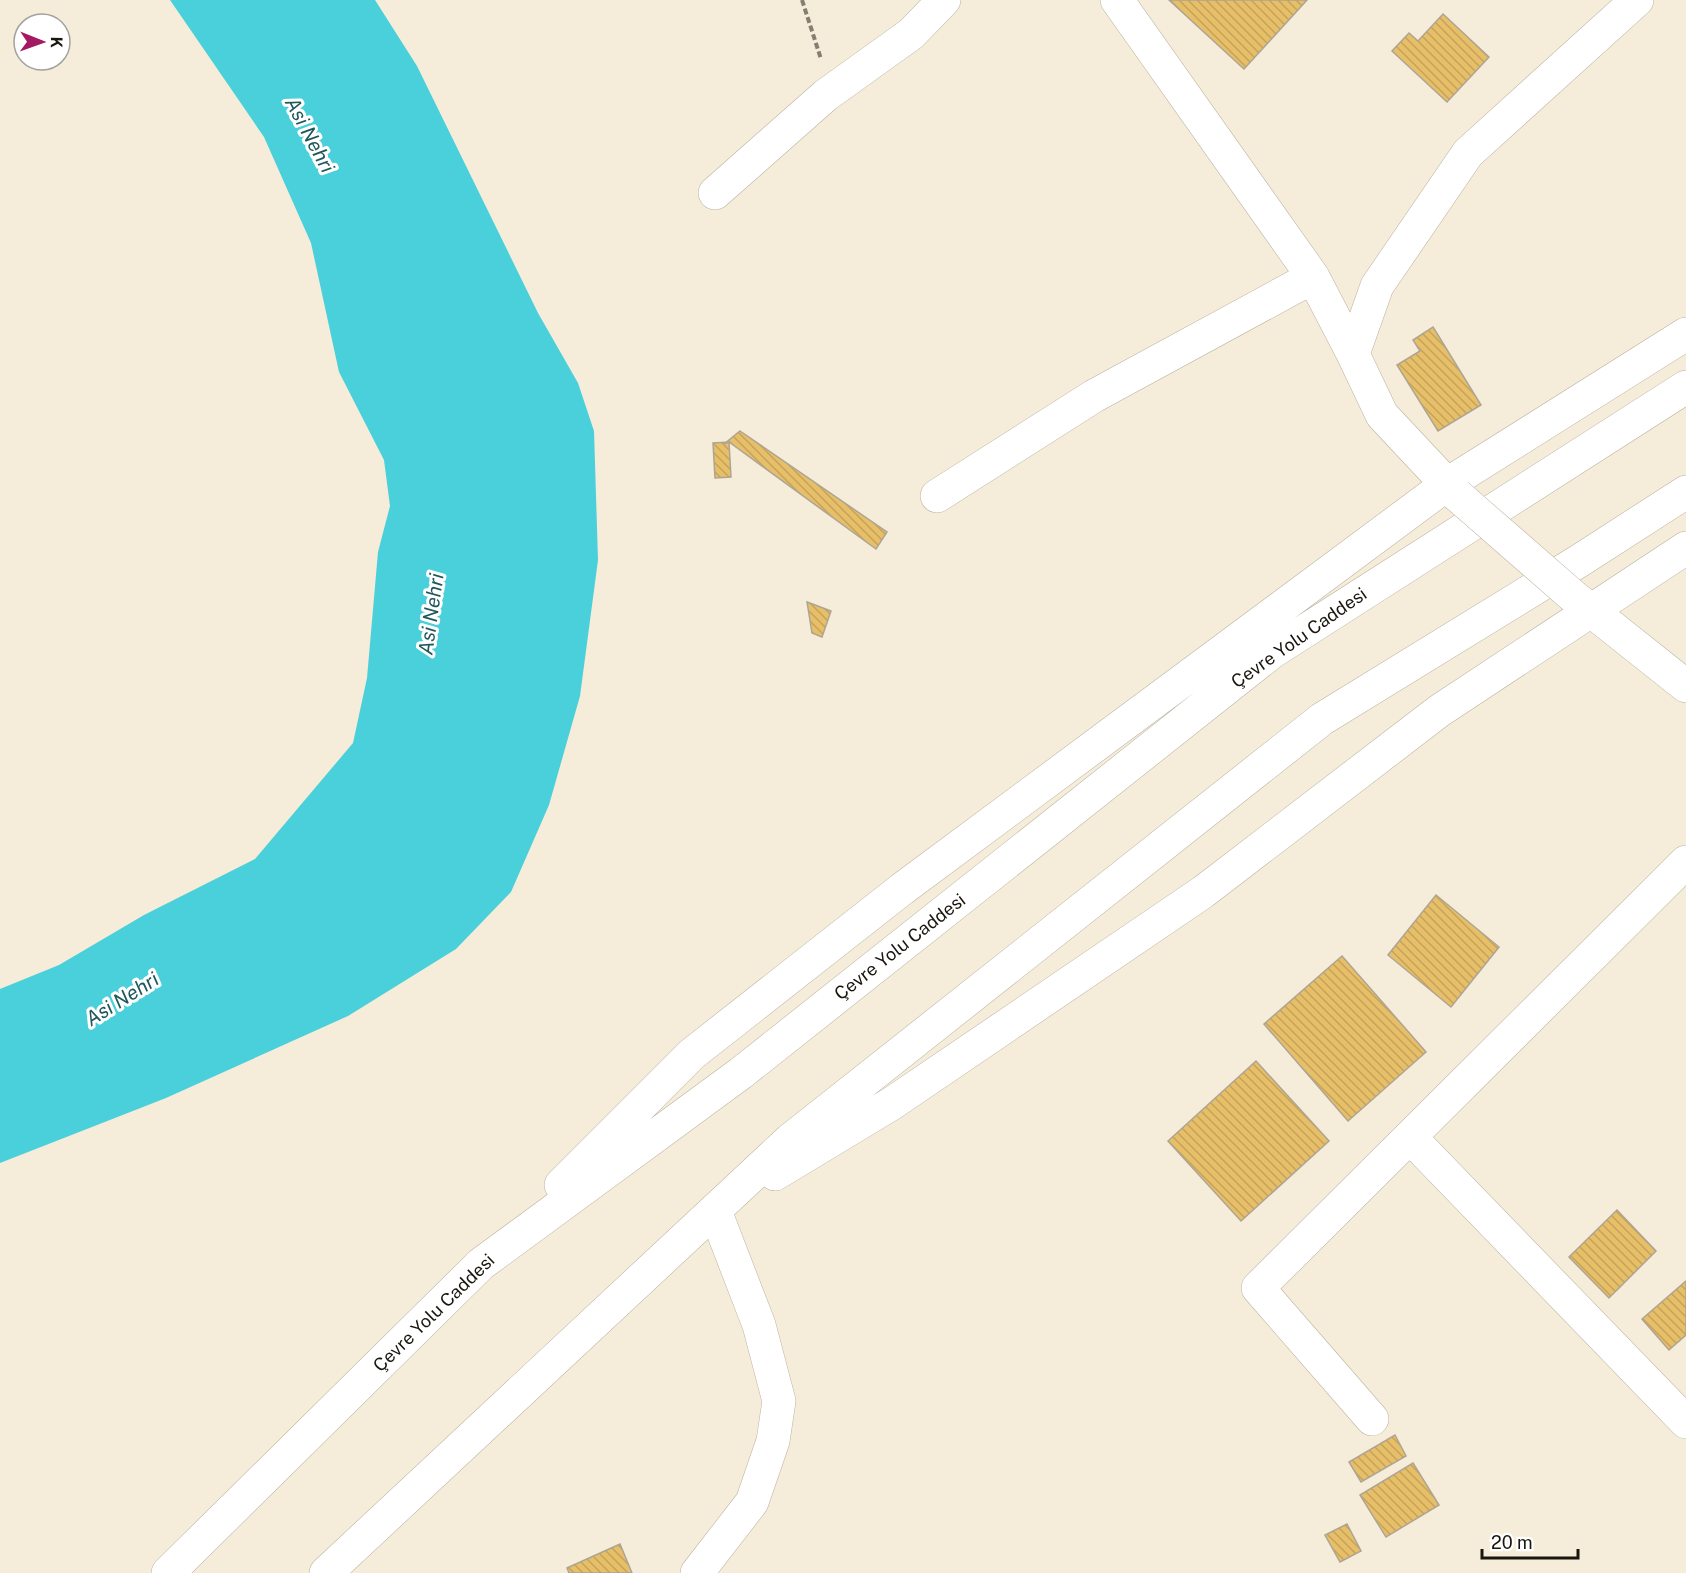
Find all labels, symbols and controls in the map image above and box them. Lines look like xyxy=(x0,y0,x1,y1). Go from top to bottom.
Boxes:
north arrow xyxy=(12,12,72,72)
text: K xyxy=(47,36,66,49)
water label: Asi Nehri xyxy=(280,93,340,177)
water label: Asi Nehri xyxy=(413,572,449,656)
street label: Çevre Yolu Caddesi xyxy=(1227,583,1370,692)
street label: Çevre Yolu Caddesi xyxy=(830,889,969,1004)
water label: Asi Nehri xyxy=(81,967,163,1031)
street label: Çevre Yolu Caddesi xyxy=(369,1249,499,1376)
scale bar xyxy=(1482,1522,1578,1560)
text: 20 m xyxy=(1491,1532,1533,1553)

